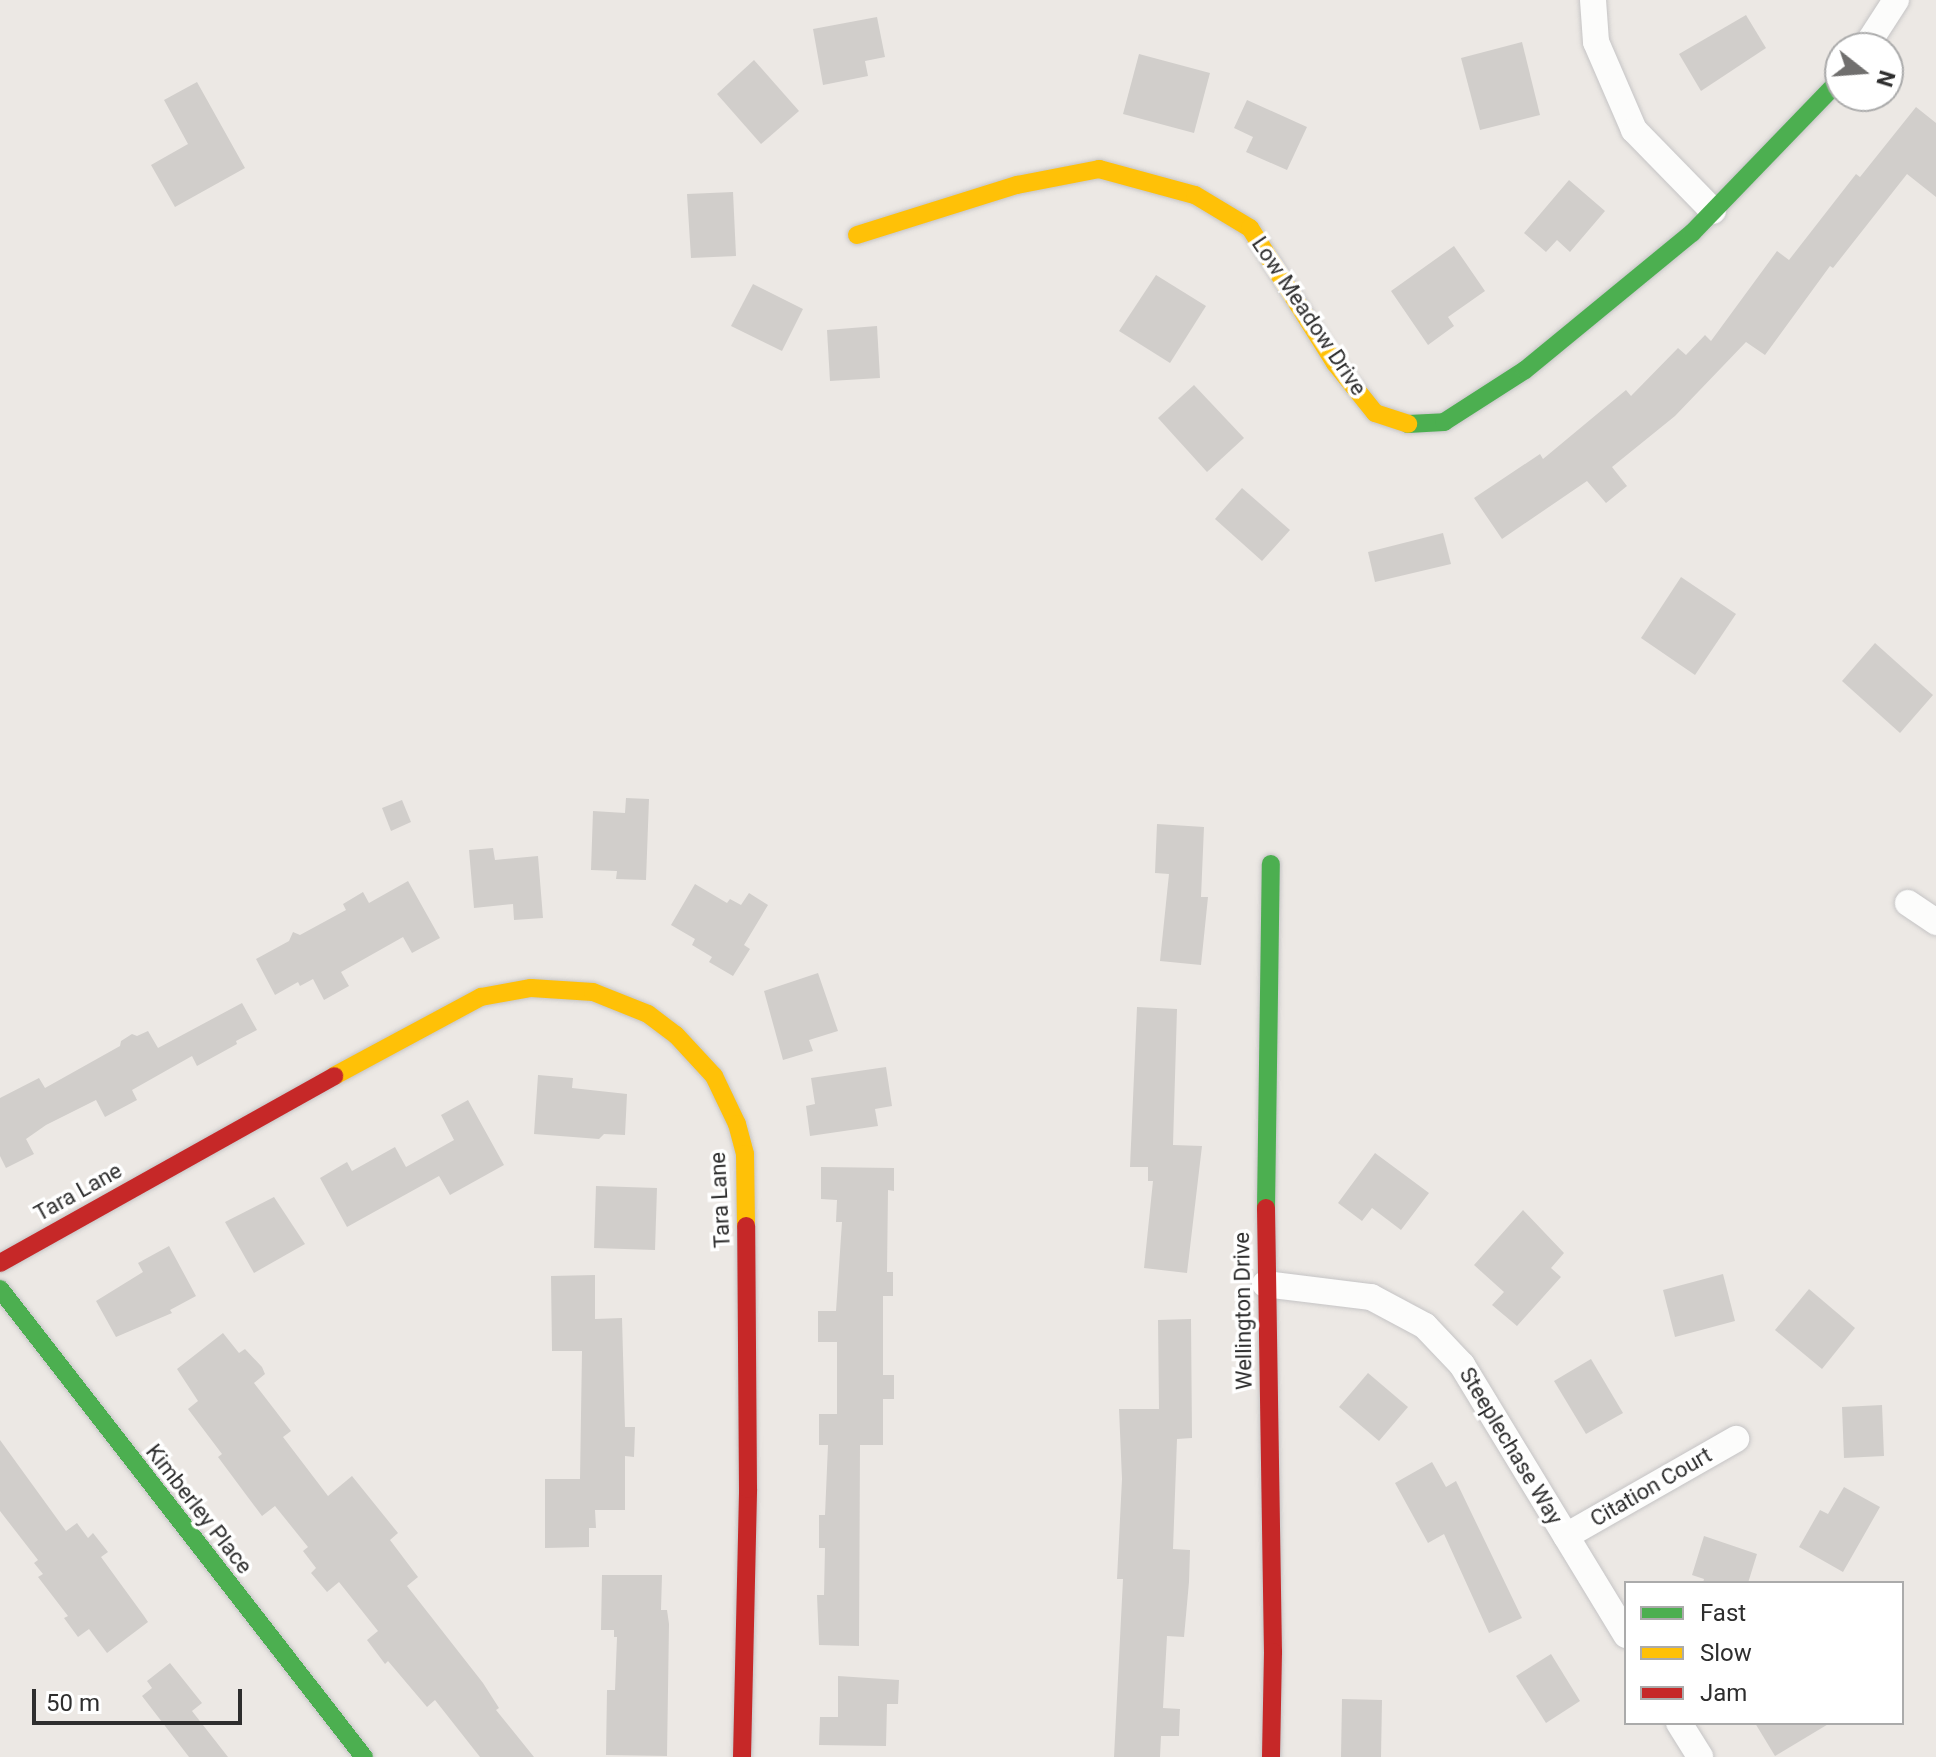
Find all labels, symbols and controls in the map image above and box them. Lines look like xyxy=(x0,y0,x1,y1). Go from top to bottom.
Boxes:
north arrow xyxy=(1824,32,1904,112)
text: N xyxy=(1871,67,1900,90)
street label: Low Meadow Drive xyxy=(1246,232,1372,400)
street label: Tara Lane xyxy=(704,1151,736,1249)
street label: Tara Lane xyxy=(30,1157,126,1227)
street label: Wellington Drive xyxy=(1228,1232,1258,1390)
street label: Steeplechase Way xyxy=(1454,1363,1568,1529)
street label: Kimberley Place xyxy=(140,1439,258,1579)
street label: Citation Court xyxy=(1586,1442,1716,1532)
legend xyxy=(1624,1581,1904,1725)
text: Fast xyxy=(1700,1599,1746,1627)
text: Slow xyxy=(1700,1639,1752,1667)
scale bar xyxy=(36,1673,246,1723)
text: Jam xyxy=(1700,1679,1747,1707)
text: 50 m xyxy=(46,1689,100,1717)

